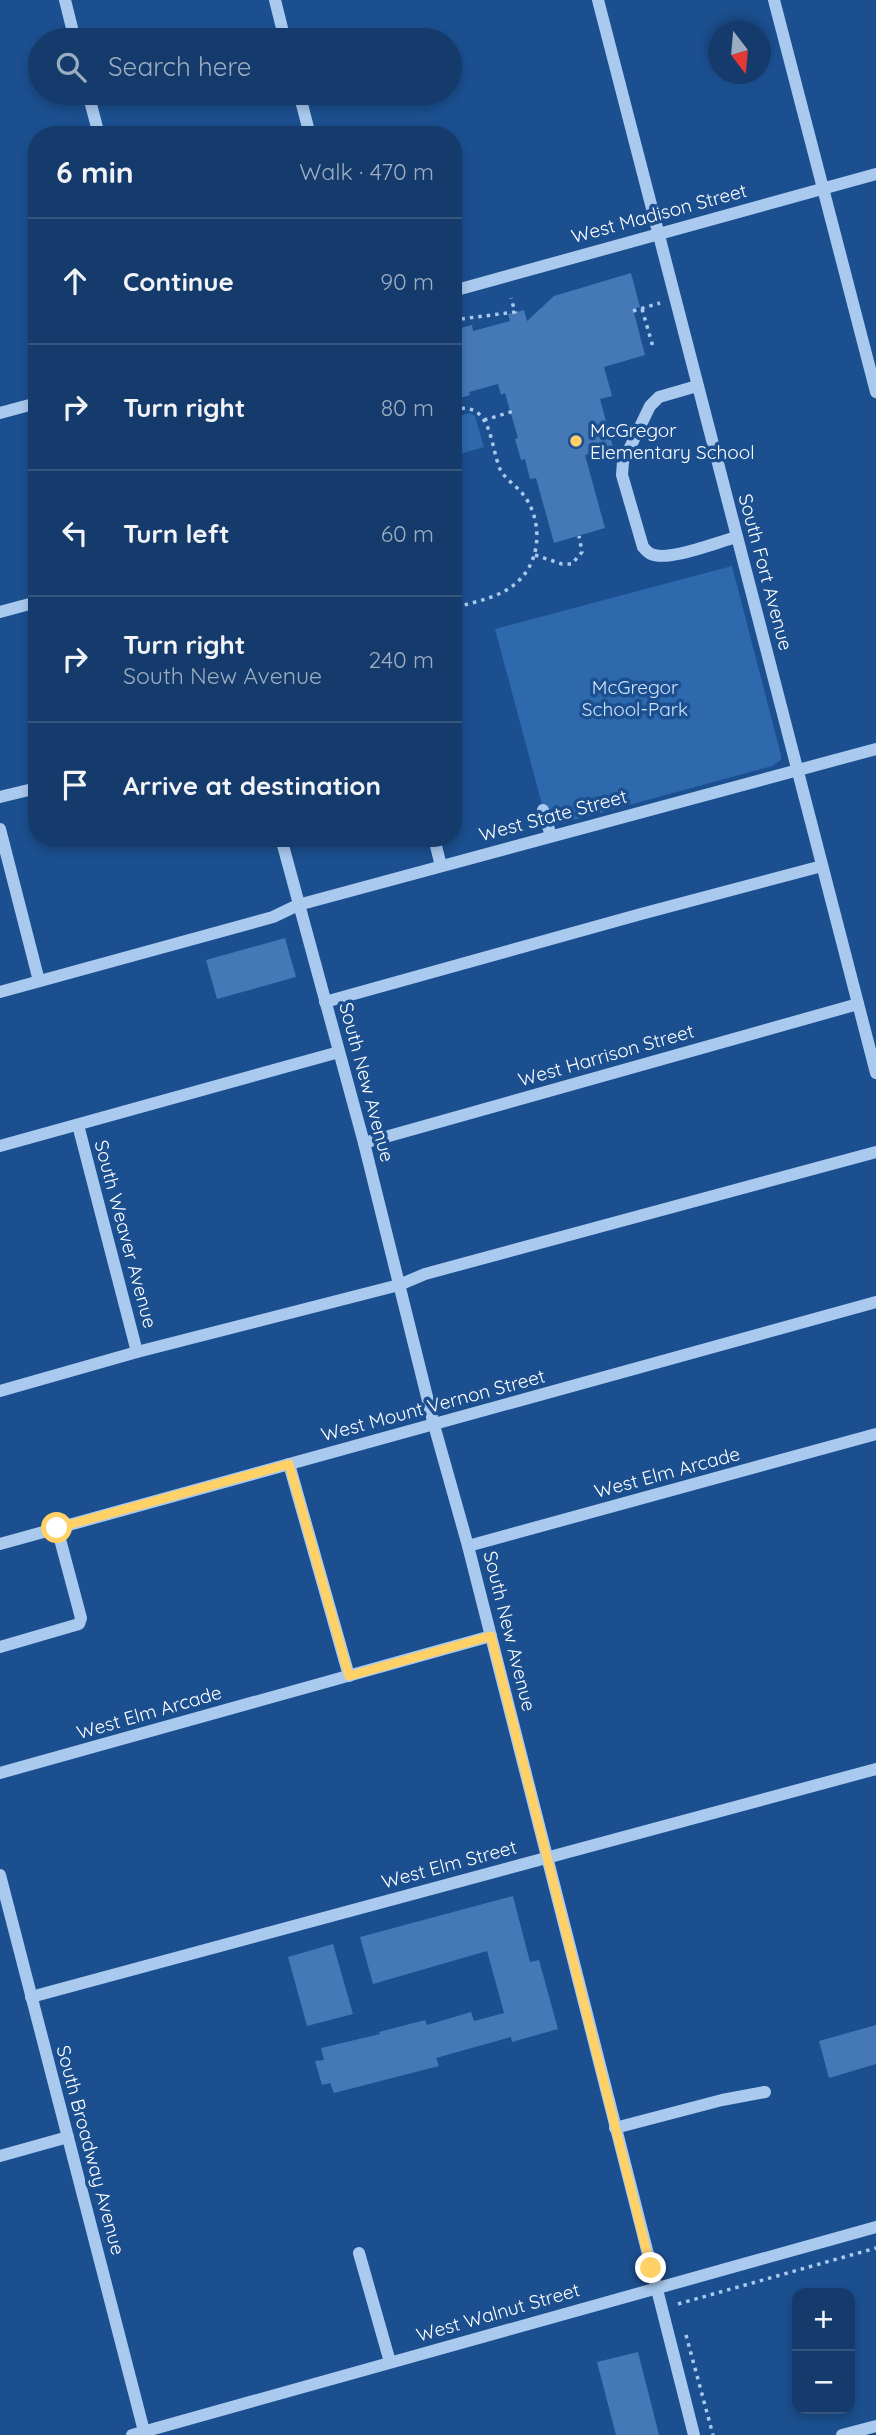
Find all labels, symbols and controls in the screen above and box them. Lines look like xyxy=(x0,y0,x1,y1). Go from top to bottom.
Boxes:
north arrow xyxy=(708,21,771,84)
search box xyxy=(28,28,462,105)
icon: search xyxy=(52,48,90,86)
text: Search here xyxy=(108,50,252,83)
text: 6 min xyxy=(56,153,134,191)
text: Walk · 470 m xyxy=(299,157,434,186)
street label: West Madison Street xyxy=(569,178,749,248)
icon: ahead xyxy=(56,262,94,300)
text: Continue xyxy=(123,265,234,298)
text: 90 m xyxy=(380,267,434,296)
icon: right xyxy=(56,388,94,426)
text: Turn right xyxy=(123,391,245,424)
text: 80 m xyxy=(381,393,434,422)
place label: McGregor Elementary School xyxy=(590,418,755,464)
marker: McGregor Elementary School xyxy=(568,433,584,449)
street label: South Fort Avenue xyxy=(734,491,798,653)
icon: left xyxy=(56,514,94,552)
text: Turn left xyxy=(123,517,230,550)
text: 60 m xyxy=(381,519,434,548)
text: Turn right xyxy=(123,628,245,661)
icon: right xyxy=(56,640,94,678)
text: 240 m xyxy=(369,645,434,674)
text: South New Avenue xyxy=(123,661,322,690)
park label: McGregor School-Park xyxy=(582,675,688,721)
icon: arrive xyxy=(56,766,94,804)
text: Arrive at destination xyxy=(123,769,381,802)
street label: West State Street xyxy=(476,784,630,846)
street label: South New Avenue xyxy=(334,999,400,1165)
street label: West Harrison Street xyxy=(515,1018,697,1092)
street label: South Weaver Avenue xyxy=(89,1137,163,1331)
street label: West Mount Vernon Street xyxy=(318,1364,548,1446)
street label: West Elm Arcade xyxy=(592,1441,742,1503)
route start xyxy=(41,1512,72,1543)
street label: South New Avenue xyxy=(478,1548,542,1714)
street label: West Elm Arcade xyxy=(74,1680,224,1744)
street label: West Elm Street xyxy=(379,1834,519,1894)
street label: South Broadway Avenue xyxy=(51,2043,131,2257)
route end xyxy=(635,2252,666,2283)
street label: West Walnut Street xyxy=(414,2277,582,2347)
map controls xyxy=(792,2288,855,2414)
button: + xyxy=(792,2288,855,2351)
button: − xyxy=(792,2351,855,2414)

